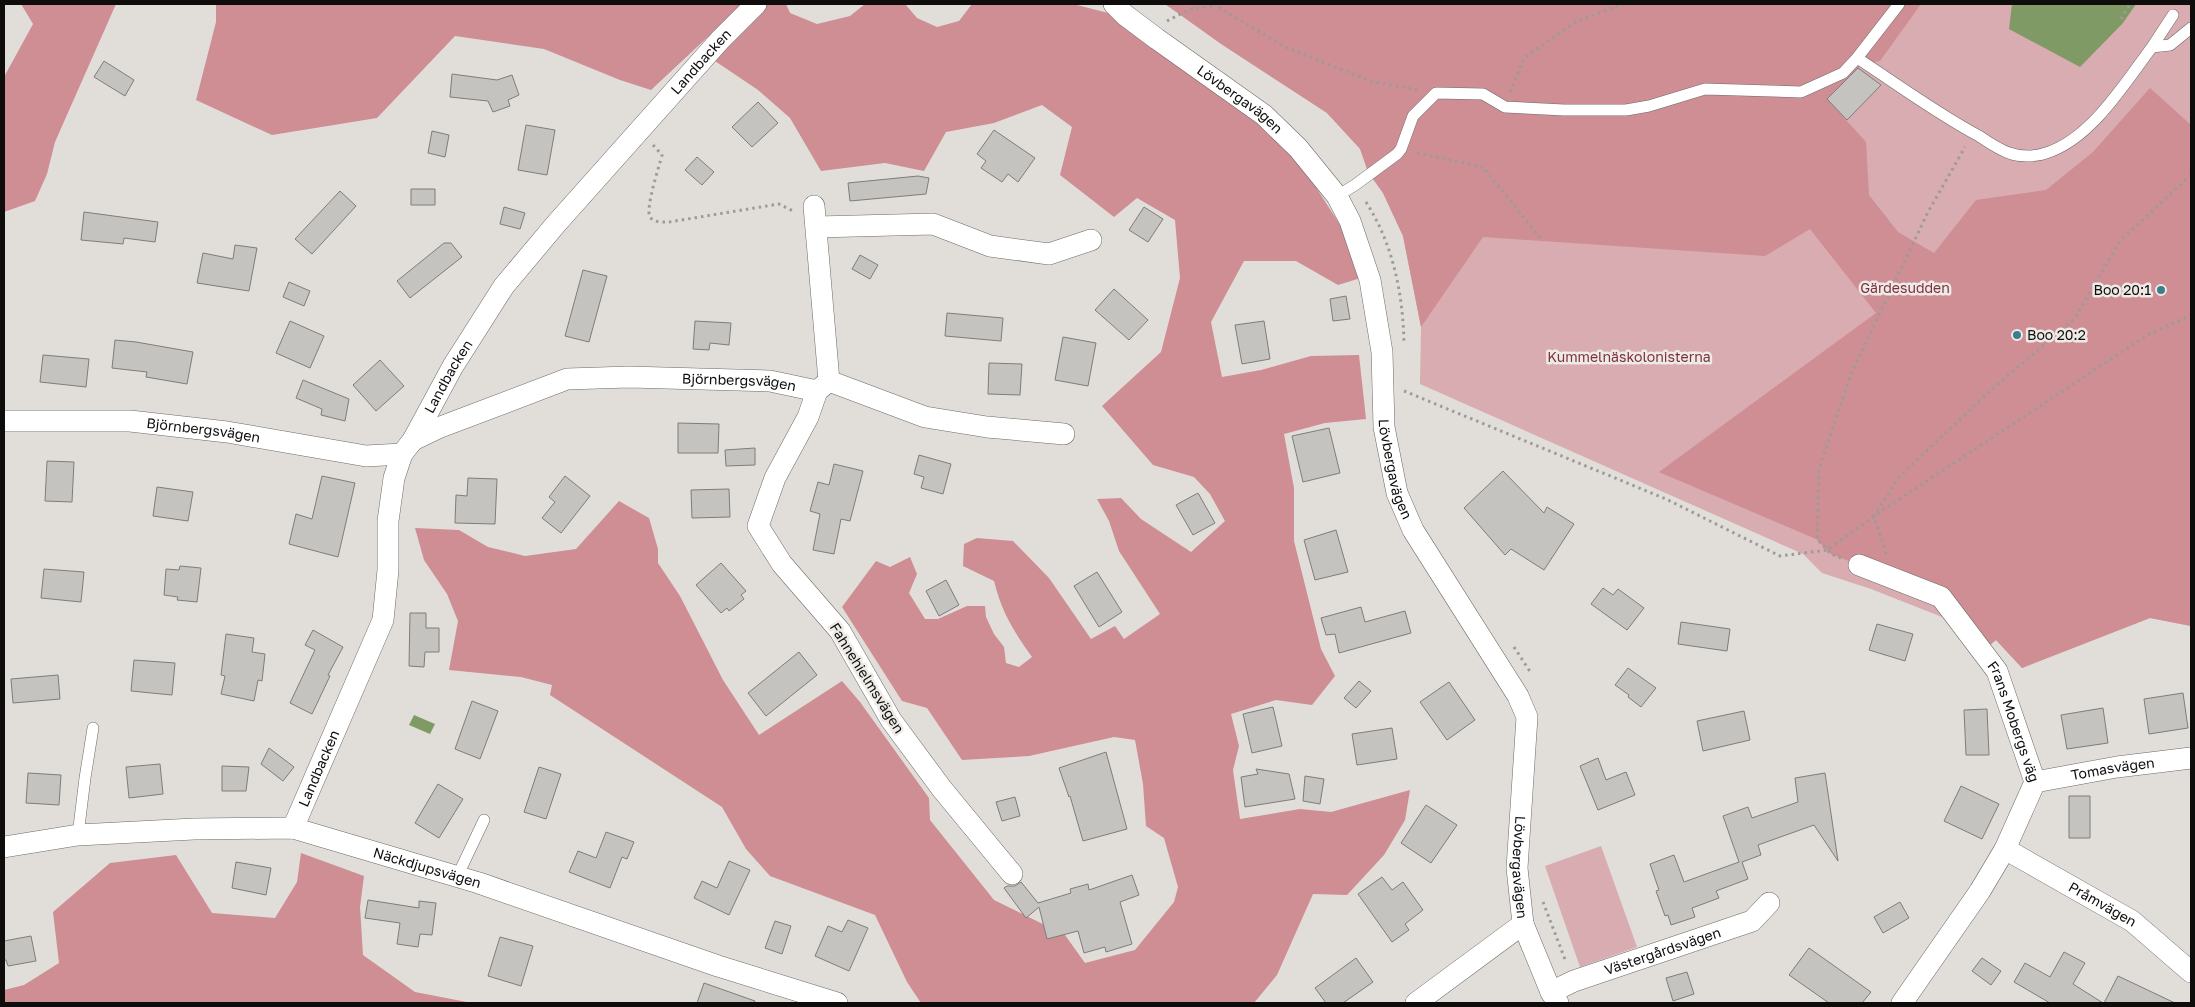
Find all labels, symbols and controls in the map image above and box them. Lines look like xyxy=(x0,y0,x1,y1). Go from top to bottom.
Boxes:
street label: Landbacken xyxy=(667,25,734,97)
street label: Lövbergavägen xyxy=(1194,61,1287,137)
park label: Gärdesudden xyxy=(1860,279,1950,296)
place label: Boo 20:1 xyxy=(2094,281,2151,298)
marker: Boo 20:1 xyxy=(2155,284,2167,296)
place label: Boo 20:2 xyxy=(2027,326,2086,343)
marker: Boo 20:2 xyxy=(2011,329,2023,341)
street label: Landbacken xyxy=(420,336,476,416)
park label: Kummelnäskolonisterna xyxy=(1547,348,1711,365)
street label: Björnbergsvägen xyxy=(682,370,798,394)
street label: Björnbergsvägen xyxy=(146,414,262,446)
street label: Lövbergavägen xyxy=(1376,419,1416,522)
street label: Fahnehielmsvägen xyxy=(827,619,908,736)
street label: Frans Mobergs väg xyxy=(1984,657,2043,784)
street label: Landbacken xyxy=(294,727,342,809)
street label: Tomasvägen xyxy=(2070,753,2156,783)
street label: Lövbergavägen xyxy=(1509,815,1531,919)
street label: Näckdjupsvägen xyxy=(371,843,483,891)
street label: Pråmvägen xyxy=(2066,878,2140,930)
street label: Västergårdsvägen xyxy=(1602,923,1723,978)

